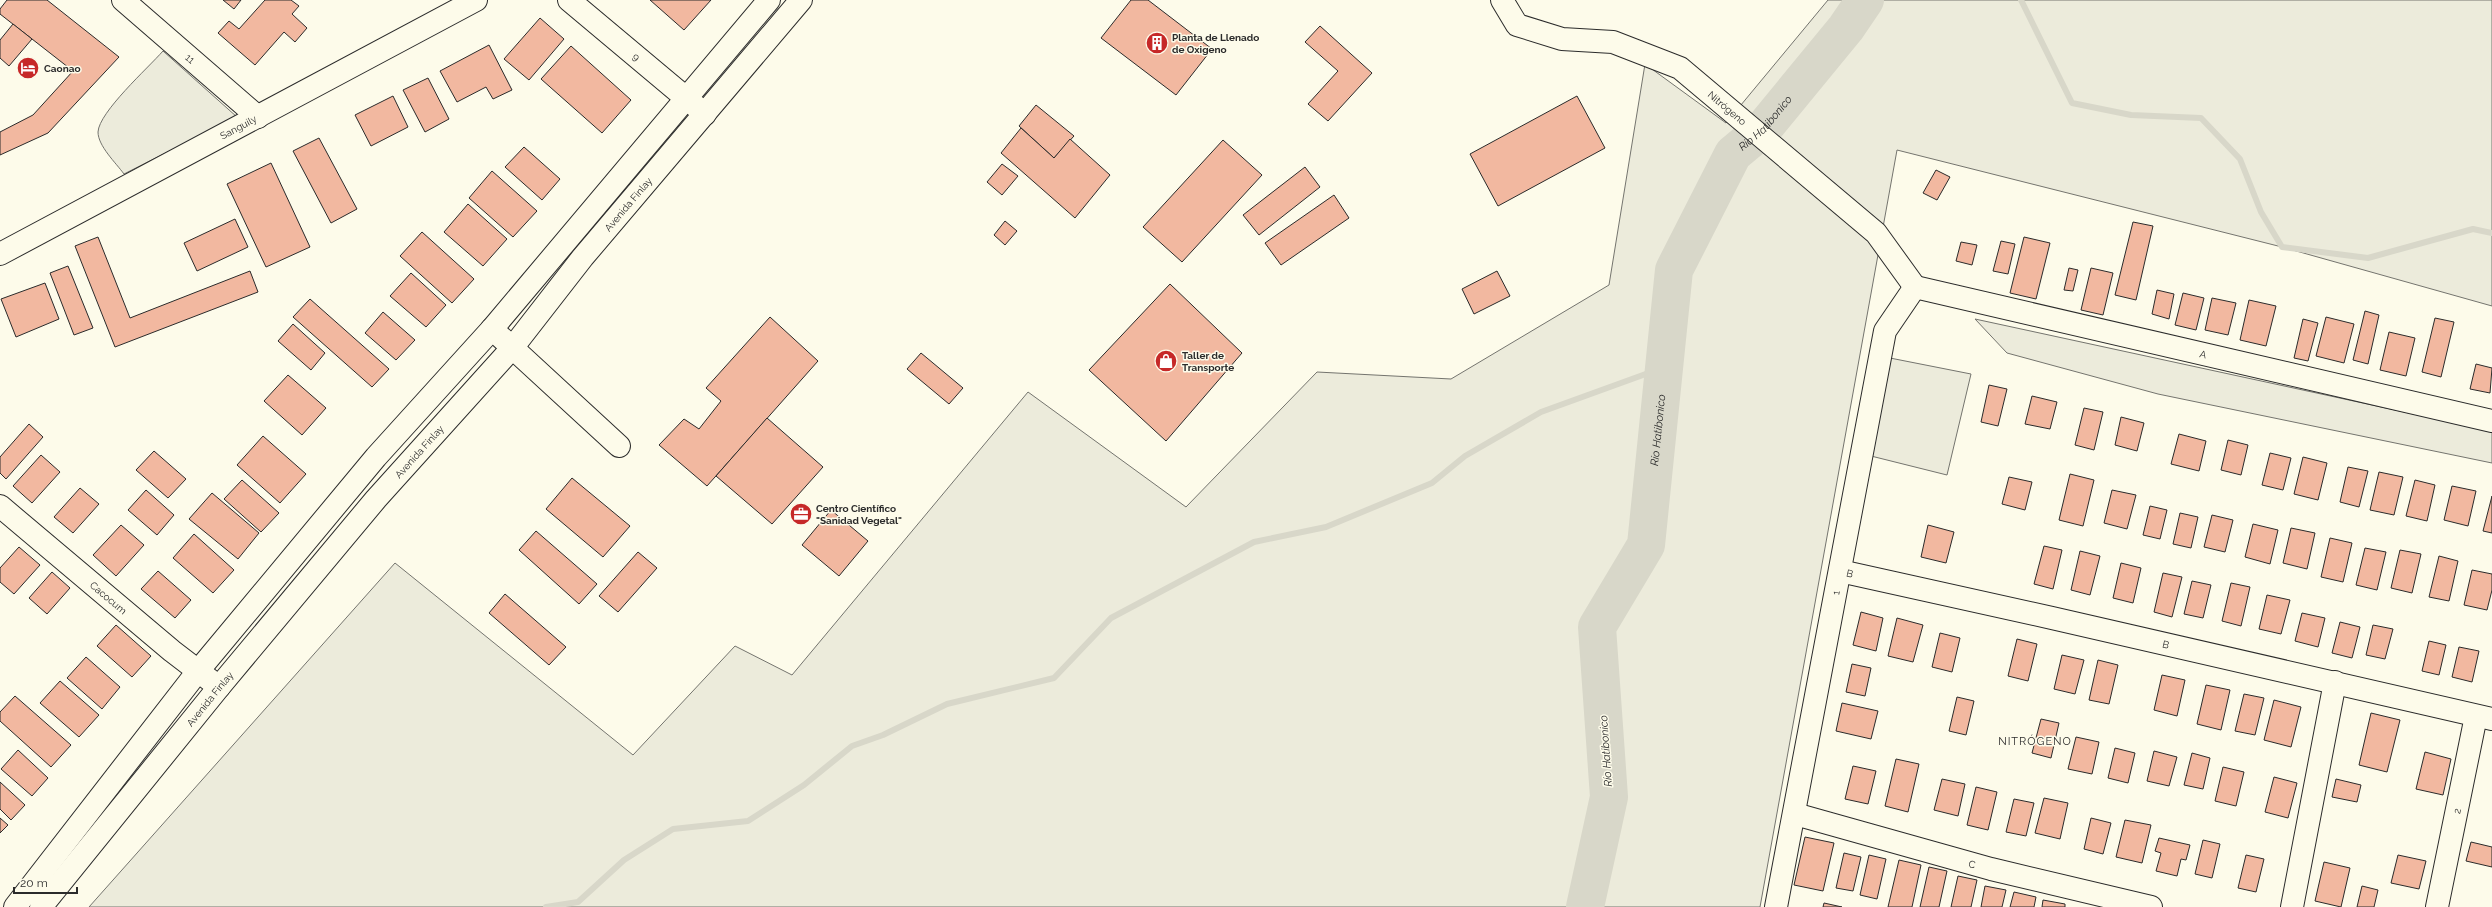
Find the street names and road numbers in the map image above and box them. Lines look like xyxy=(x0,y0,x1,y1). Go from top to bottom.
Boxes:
street label: 9 xyxy=(631,50,642,63)
street label: 11 xyxy=(183,51,198,66)
street label: Nitrógeno xyxy=(1706,89,1749,127)
street label: Sanguily xyxy=(218,112,259,141)
street label: Avenida Finlay xyxy=(602,174,654,233)
street label: A xyxy=(2199,348,2208,360)
street label: Avenida Finlay xyxy=(392,422,446,480)
street label: B xyxy=(1845,567,1855,579)
street label: Cacocum xyxy=(88,579,129,616)
street label: 1 xyxy=(1830,589,1841,596)
street label: B xyxy=(2161,638,2171,650)
street label: Avenida Finlay xyxy=(184,669,235,728)
street label: 2 xyxy=(2451,807,2463,815)
street label: C xyxy=(1967,857,1977,870)

